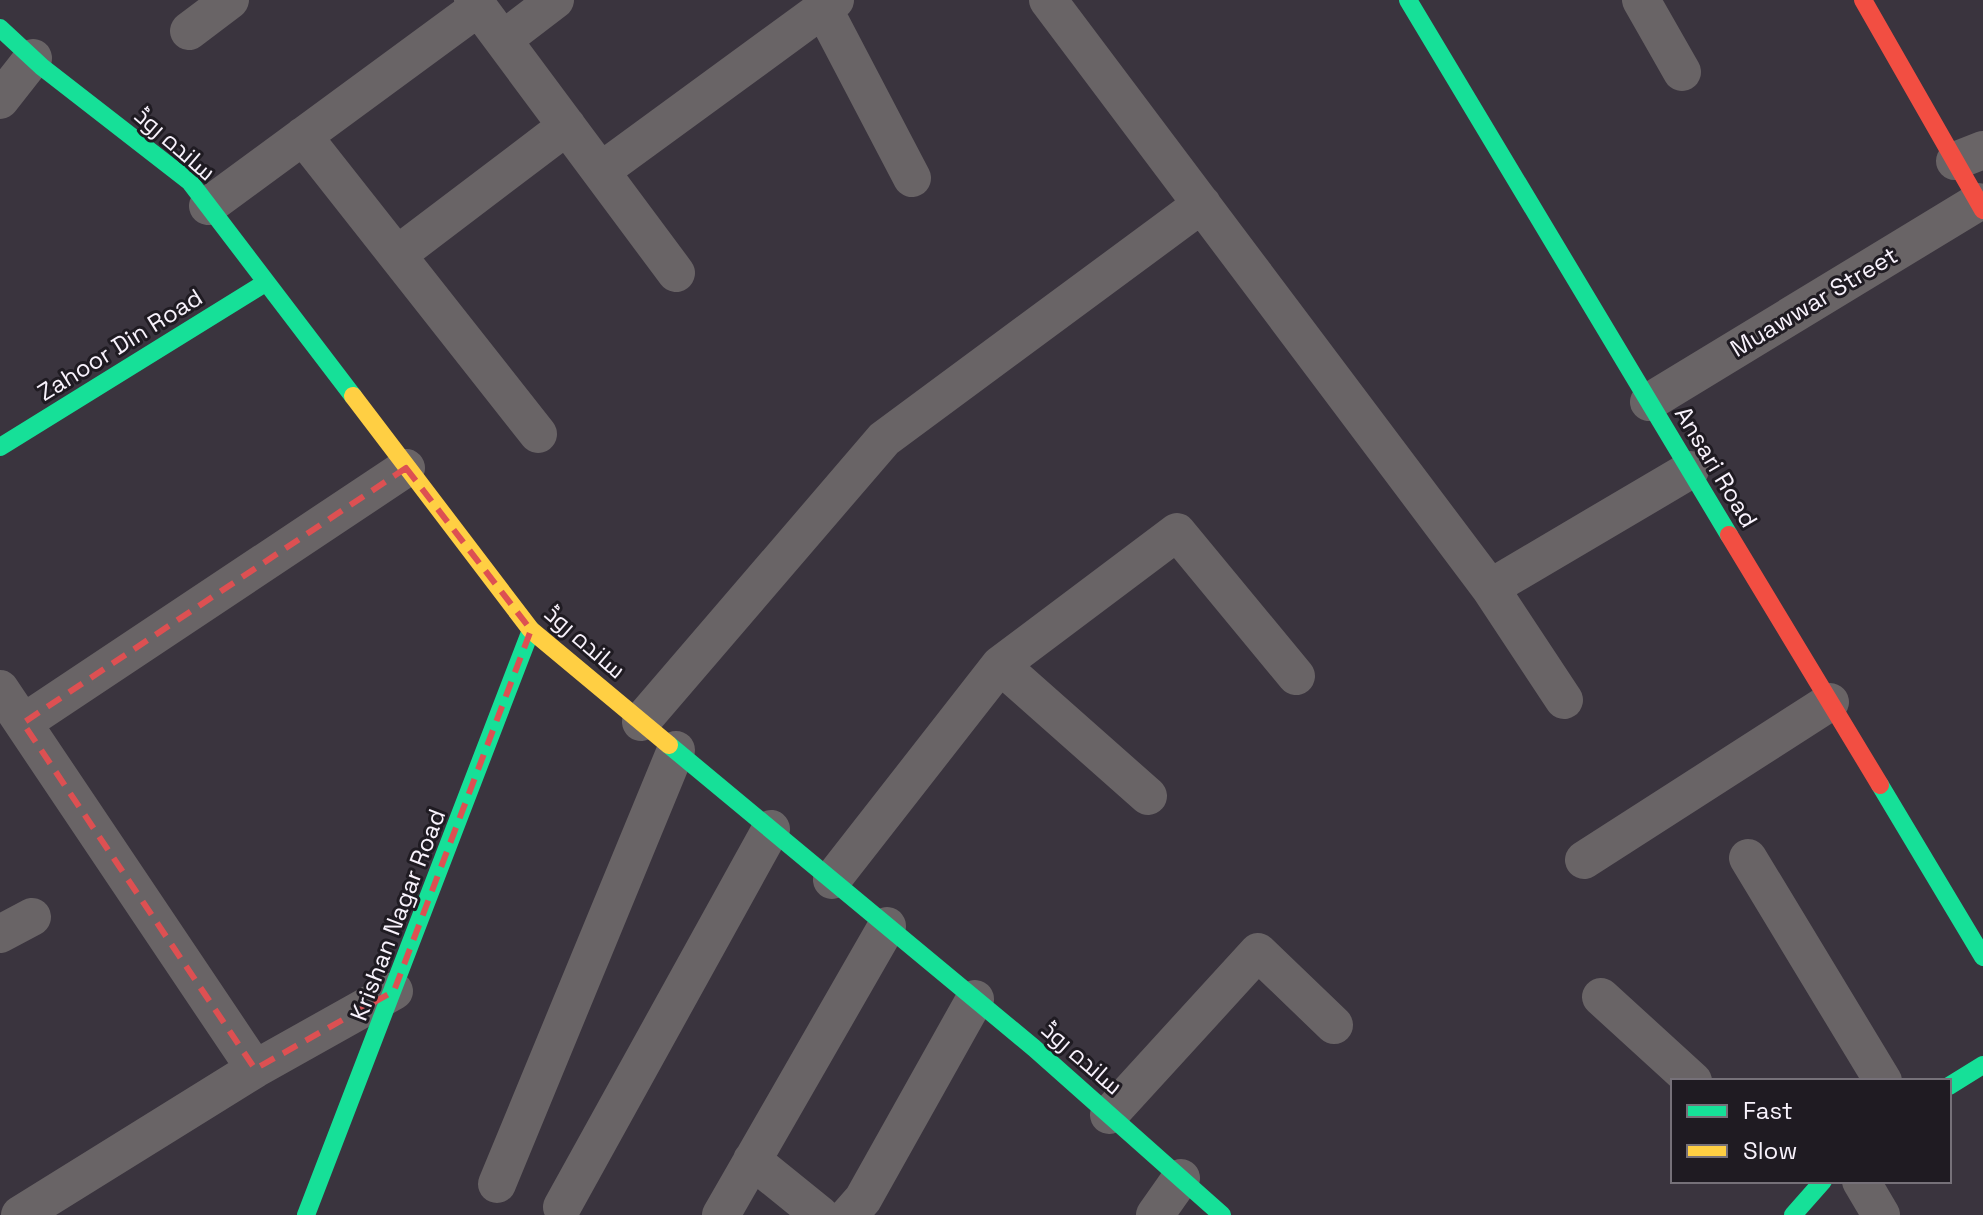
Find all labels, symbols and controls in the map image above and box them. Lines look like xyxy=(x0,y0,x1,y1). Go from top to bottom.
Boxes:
street label: ساندہ روڈ xyxy=(128,100,222,187)
street label: Muawwar Street xyxy=(1724,239,1903,364)
street label: Zahoor Din Road xyxy=(31,281,208,408)
street label: Ansari Road xyxy=(1668,400,1765,533)
street label: ساندہ روڈ xyxy=(538,598,632,685)
street label: Krishan Nagar Road xyxy=(343,805,452,1025)
street label: ساندہ روڈ xyxy=(1035,1014,1129,1101)
legend xyxy=(1671,1079,1951,1183)
text: Fast xyxy=(1743,1095,1793,1126)
text: Slow xyxy=(1743,1135,1797,1166)

